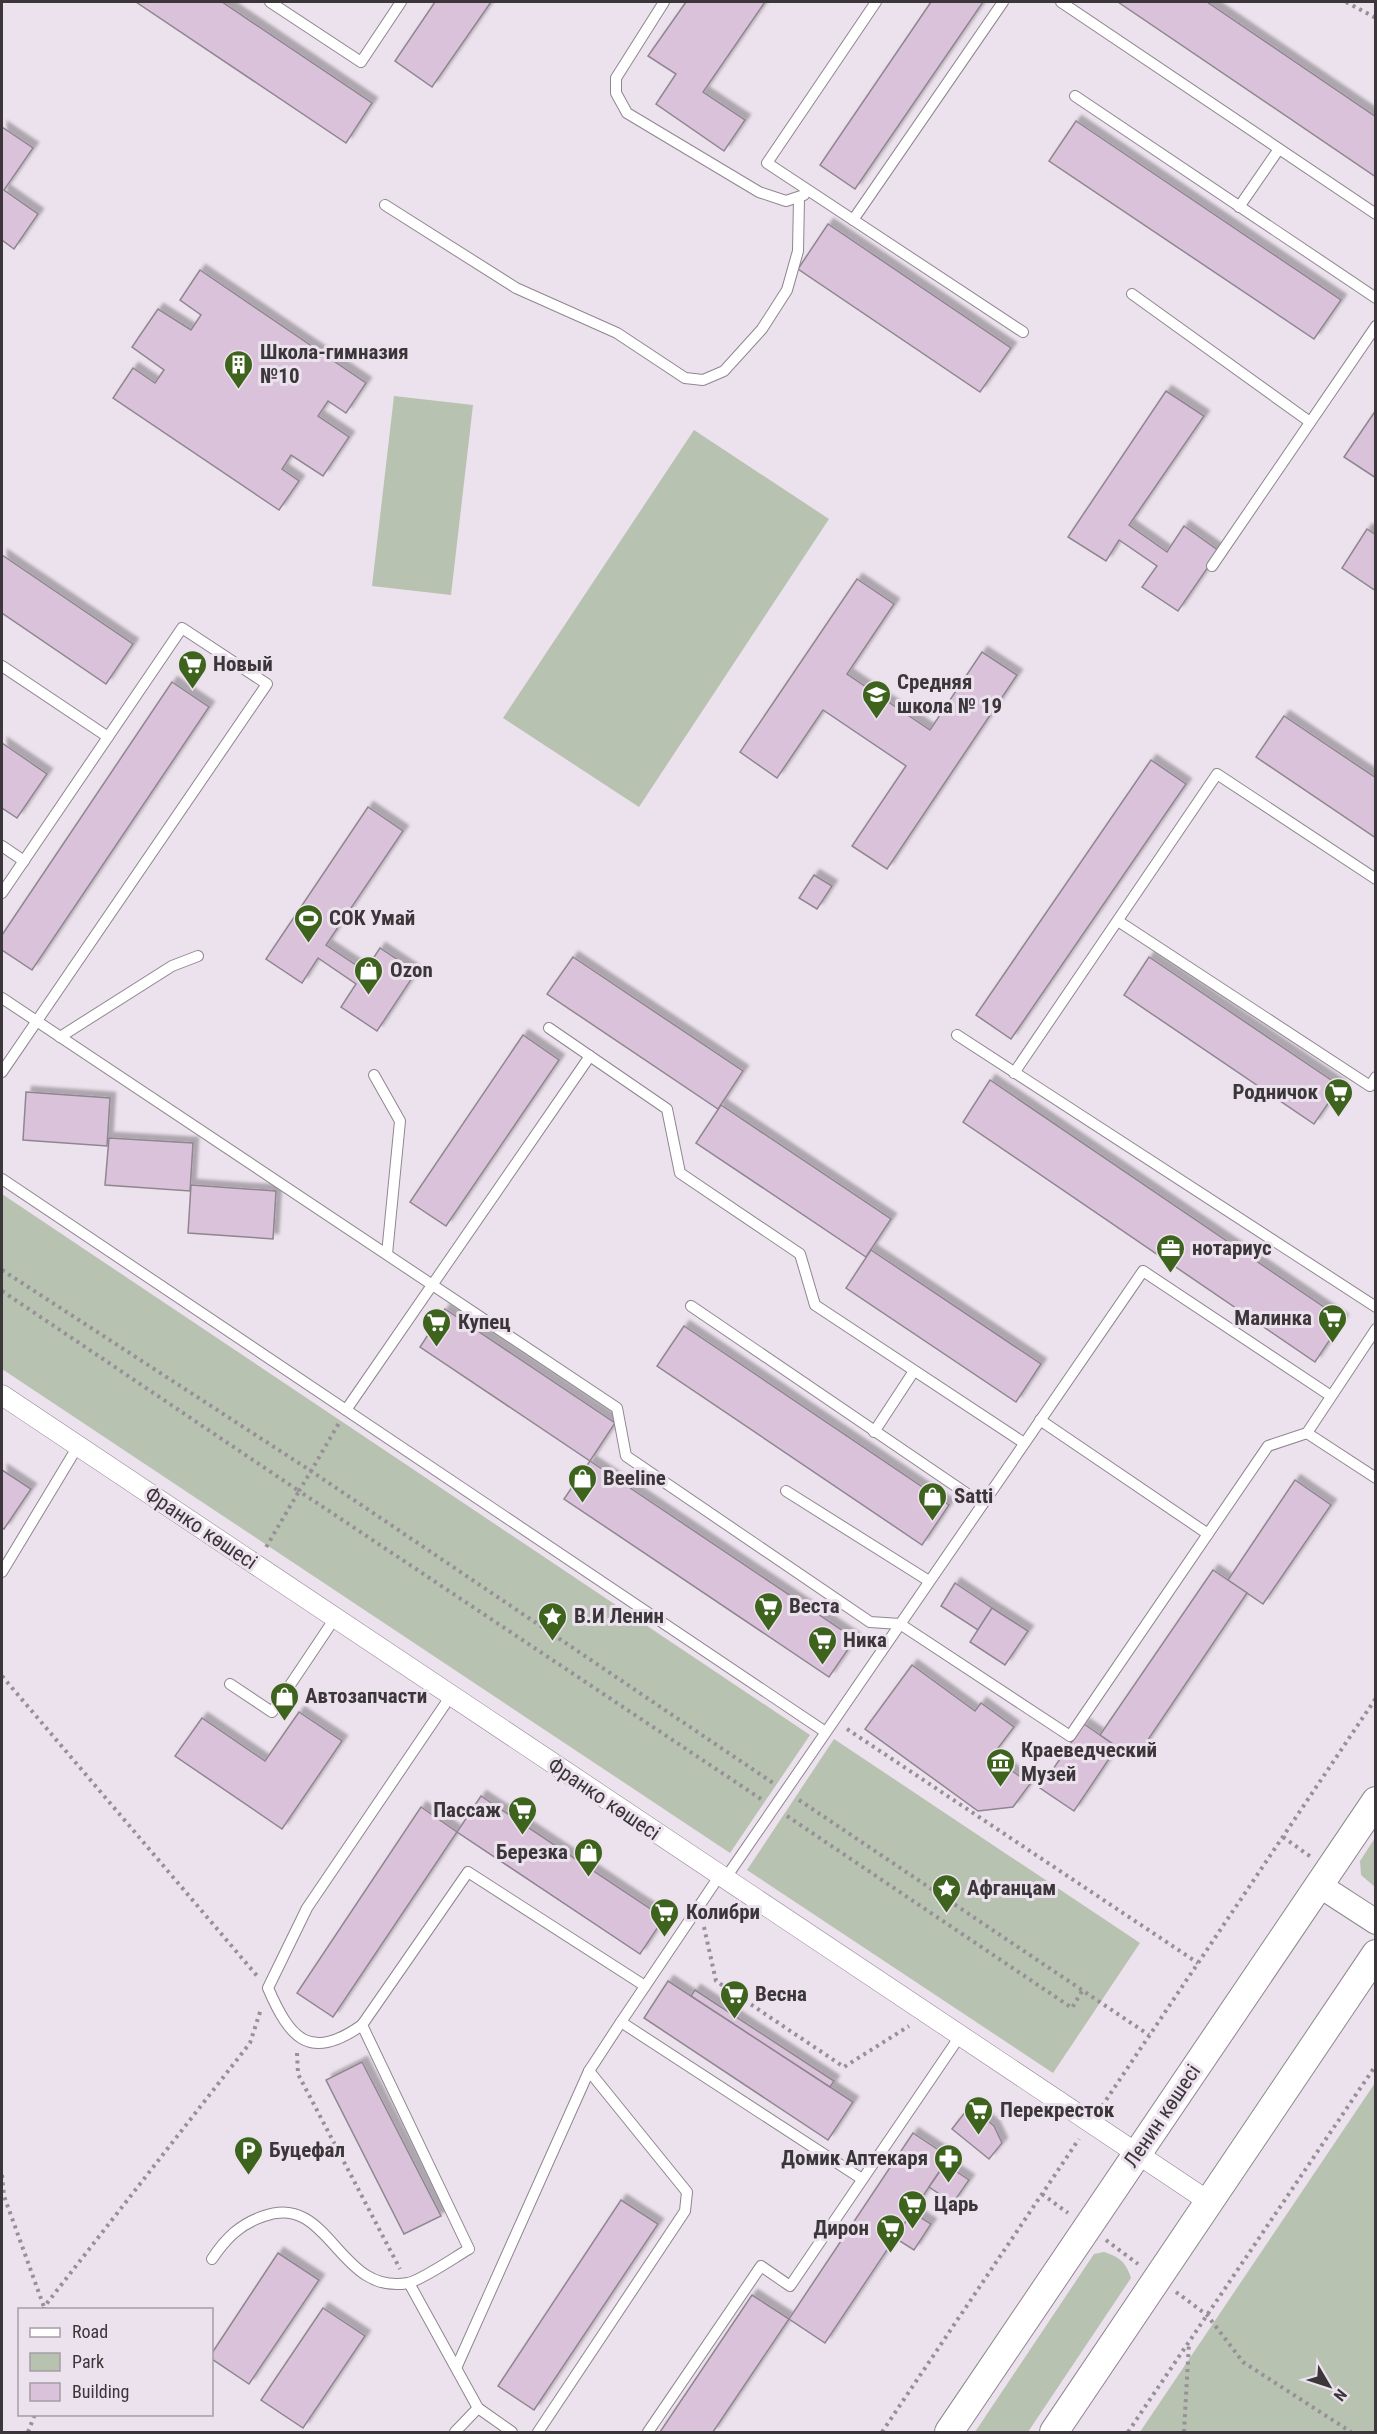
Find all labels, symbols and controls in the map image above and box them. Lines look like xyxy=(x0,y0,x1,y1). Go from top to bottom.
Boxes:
place label: Школа-гимназия №10 xyxy=(260,340,409,388)
building icon: Школа-гимназия №10 xyxy=(223,348,255,390)
supermarket icon: Новый xyxy=(176,648,208,690)
place label: Новый xyxy=(213,652,273,676)
place label: Средняя школа № 19 xyxy=(897,670,1002,718)
school or university icon: Средняя школа № 19 xyxy=(860,678,892,720)
sports icon: СОК Умай xyxy=(292,902,324,944)
place label: СОК Умай xyxy=(329,906,415,930)
shop icon: Ozon xyxy=(353,954,385,996)
place label: Ozon xyxy=(390,958,433,982)
supermarket icon: Родничок xyxy=(1323,1076,1355,1118)
place label: Родничок xyxy=(1233,1080,1318,1104)
office icon: нотариус xyxy=(1155,1232,1187,1274)
place label: нотариус xyxy=(1192,1236,1272,1260)
supermarket icon: Малинка xyxy=(1317,1302,1349,1344)
supermarket icon: Купец xyxy=(421,1306,453,1348)
place label: Малинка xyxy=(1234,1306,1312,1330)
place label: Купец xyxy=(458,1310,511,1334)
shop icon: Beeline xyxy=(566,1462,598,1504)
place label: Beeline xyxy=(603,1466,666,1490)
shop icon: Satti xyxy=(917,1480,949,1522)
street label: Франко көшесі xyxy=(140,1482,262,1574)
place label: Satti xyxy=(954,1484,993,1508)
supermarket icon: Веста xyxy=(752,1590,784,1632)
place label: Веста xyxy=(789,1594,840,1618)
place icon: В.И Ленин xyxy=(537,1600,569,1642)
place label: В.И Ленин xyxy=(574,1604,664,1628)
supermarket icon: Ника xyxy=(806,1624,838,1666)
place label: Ника xyxy=(843,1628,887,1652)
shop icon: Автозапчасти xyxy=(268,1680,300,1722)
place label: Автозапчасти xyxy=(305,1684,427,1708)
place label: Краеведческий Музей xyxy=(1021,1738,1157,1786)
museum icon: Краеведческий Музей xyxy=(984,1746,1016,1788)
street label: Франко көшесі xyxy=(543,1753,665,1845)
supermarket icon: Пассаж xyxy=(506,1794,538,1836)
place label: Пассаж xyxy=(433,1798,501,1822)
shop icon: Березка xyxy=(573,1836,605,1878)
place label: Березка xyxy=(496,1840,568,1864)
place icon: Афганцам xyxy=(930,1872,962,1914)
place label: Афганцам xyxy=(967,1876,1056,1900)
supermarket icon: Колибри xyxy=(649,1896,681,1938)
place label: Колибри xyxy=(686,1900,760,1924)
supermarket icon: Весна xyxy=(718,1978,750,2020)
place label: Весна xyxy=(755,1982,807,2006)
street label: Ленин көшесі xyxy=(1119,2060,1205,2172)
supermarket icon: Перекресток xyxy=(963,2094,995,2136)
place label: Перекресток xyxy=(1000,2098,1115,2122)
parking icon: Буцефал xyxy=(232,2134,264,2176)
place label: Буцефал xyxy=(269,2138,345,2162)
pharmacy icon: Домик Аптекаря xyxy=(933,2142,965,2184)
place label: Домик Аптекаря xyxy=(781,2146,928,2170)
supermarket icon: Царь xyxy=(897,2188,929,2230)
place label: Царь xyxy=(934,2192,978,2216)
supermarket icon: Дирон xyxy=(874,2212,906,2254)
place label: Дирон xyxy=(813,2216,869,2240)
legend xyxy=(18,2308,213,2416)
text: Road xyxy=(72,2321,108,2342)
text: Park xyxy=(72,2351,104,2372)
north arrow xyxy=(1299,2356,1359,2416)
text: Building xyxy=(72,2381,129,2402)
text: N xyxy=(1330,2385,1351,2405)

